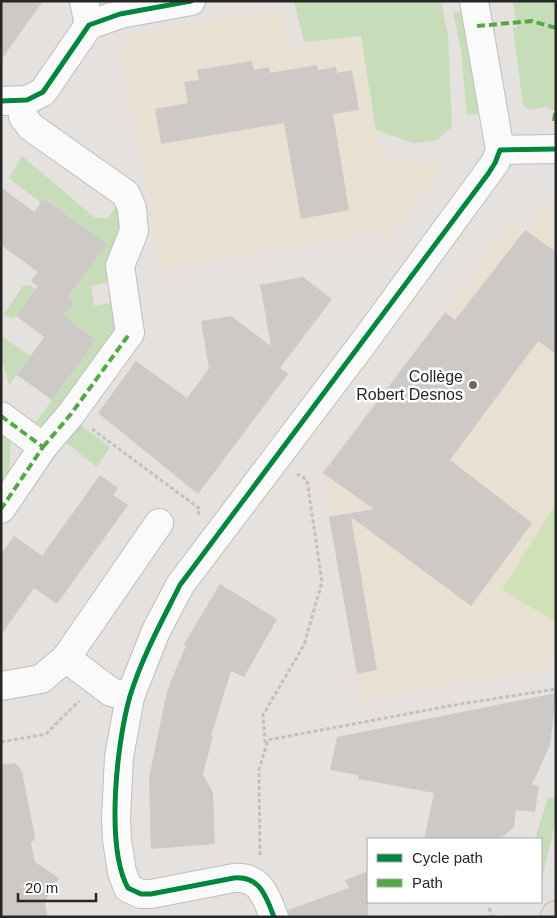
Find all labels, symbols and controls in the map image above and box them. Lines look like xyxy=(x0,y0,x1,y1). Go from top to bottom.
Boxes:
place label: Collège Robert Desnos xyxy=(356,368,463,403)
marker: Collège Robert Desnos xyxy=(467,379,479,391)
legend xyxy=(367,838,542,903)
text: Cycle path xyxy=(412,849,483,866)
scale bar xyxy=(18,870,95,902)
text: Path xyxy=(412,874,443,891)
text: 20 m xyxy=(25,879,58,896)

